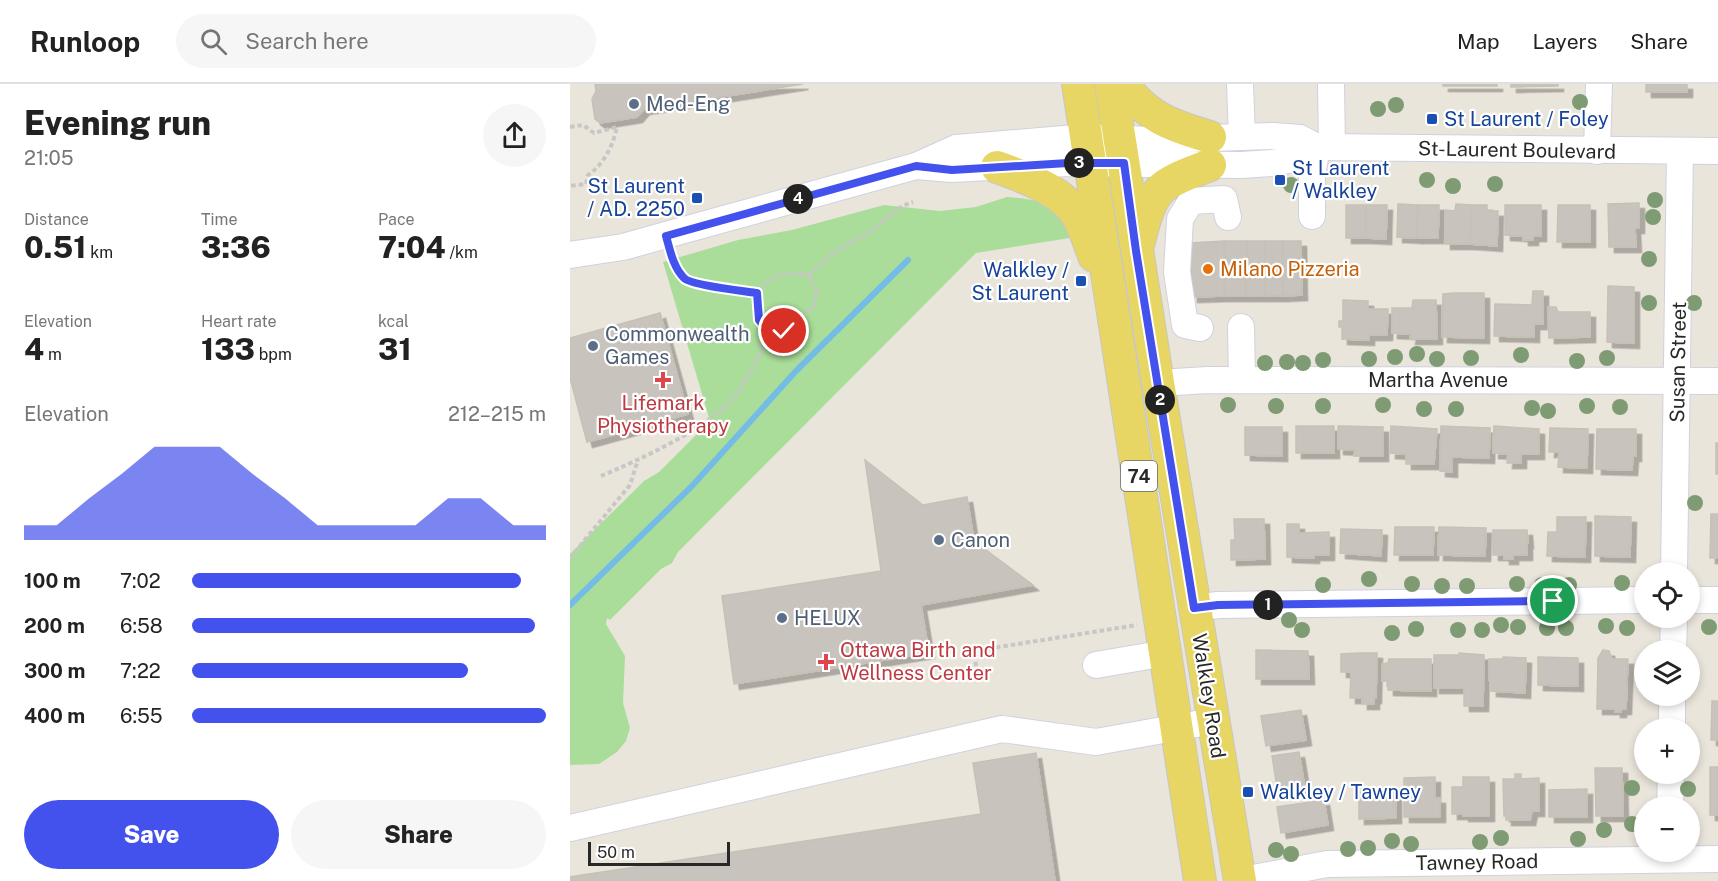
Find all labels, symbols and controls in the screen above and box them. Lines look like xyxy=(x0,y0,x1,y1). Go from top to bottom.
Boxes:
search box xyxy=(176,14,596,68)
text: Runloop xyxy=(30,25,140,58)
icon: search xyxy=(197,25,230,58)
text: Search here xyxy=(245,28,369,54)
text: Map xyxy=(1457,29,1500,54)
text: Layers xyxy=(1533,29,1597,54)
text: Share xyxy=(1630,29,1688,54)
place label: Med-Eng xyxy=(646,92,731,116)
marker: Med-Eng xyxy=(627,97,641,111)
text: Evening run xyxy=(24,104,211,142)
button: share xyxy=(483,104,546,167)
place label: St Laurent / Foley xyxy=(1444,107,1609,131)
marker: St Laurent / Foley xyxy=(1425,112,1439,126)
street label: St-Laurent Boulevard xyxy=(1418,136,1616,164)
text: 21:05 xyxy=(24,146,74,170)
pin: 3 xyxy=(1064,148,1094,178)
text: 3 xyxy=(1074,153,1084,172)
place label: St Laurent / Walkley xyxy=(1292,156,1390,203)
marker: St Laurent / Walkley xyxy=(1273,173,1287,187)
place label: St Laurent / AD. 2250 xyxy=(587,174,685,221)
pin: 4 xyxy=(783,184,813,214)
text: 4 xyxy=(793,189,803,208)
marker: St Laurent / AD. 2250 xyxy=(690,191,704,205)
text: Distance xyxy=(24,210,89,229)
text: Time xyxy=(201,210,237,229)
text: Pace xyxy=(378,210,415,229)
text: 0.51 xyxy=(24,229,86,265)
text: 3:36 xyxy=(201,229,271,265)
text: 7:04 xyxy=(378,229,446,265)
text: km xyxy=(86,243,113,262)
text: /km xyxy=(446,243,478,262)
place label: Milano Pizzeria xyxy=(1220,257,1360,281)
place label: Walkley / St Laurent xyxy=(971,258,1069,305)
marker: Milano Pizzeria xyxy=(1201,262,1215,276)
marker: Walkley / St Laurent xyxy=(1074,274,1088,288)
street label: Susan Street xyxy=(1665,301,1691,423)
pin xyxy=(758,305,809,356)
text: Elevation xyxy=(24,312,92,331)
text: Heart rate xyxy=(201,312,277,331)
text: kcal xyxy=(378,312,409,331)
icon: check xyxy=(767,314,800,347)
place label: Commonwealth Games xyxy=(605,322,749,369)
text: 4 xyxy=(24,331,44,367)
text: 133 xyxy=(201,331,255,367)
text: 31 xyxy=(378,331,412,367)
marker: Commonwealth Games xyxy=(586,339,600,353)
text: m xyxy=(44,345,62,364)
text: bpm xyxy=(255,345,292,364)
street label: Martha Avenue xyxy=(1368,368,1508,392)
marker: Lifemark Physiotherapy xyxy=(654,371,672,389)
pin: 2 xyxy=(1145,385,1175,415)
text: 2 xyxy=(1155,390,1165,409)
place label: Lifemark Physiotherapy xyxy=(597,391,729,438)
text: Elevation xyxy=(24,402,109,426)
text: 212–215 m xyxy=(448,402,546,426)
road number: 74 xyxy=(1121,461,1157,491)
place label: Canon xyxy=(951,528,1010,552)
marker: Canon xyxy=(932,533,946,547)
map controls xyxy=(1634,562,1700,862)
button: locate xyxy=(1634,562,1700,628)
text: 100 m xyxy=(24,569,81,593)
text: 7:02 xyxy=(120,569,161,593)
pin xyxy=(1527,575,1578,626)
icon: arrive xyxy=(1536,584,1569,617)
pin: 1 xyxy=(1253,590,1283,620)
text: 1 xyxy=(1265,595,1271,614)
place label: HELUX xyxy=(794,606,861,630)
marker: HELUX xyxy=(775,611,789,625)
text: 200 m xyxy=(24,614,85,638)
text: 6:58 xyxy=(120,614,163,638)
street label: Walkley Road xyxy=(1187,632,1231,760)
place label: Ottawa Birth and Wellness Center xyxy=(840,638,996,685)
button: layers xyxy=(1634,640,1700,706)
marker: Ottawa Birth and Wellness Center xyxy=(817,653,835,671)
text: 300 m xyxy=(24,659,85,683)
text: 7:22 xyxy=(120,659,161,683)
text: 400 m xyxy=(24,704,85,728)
text: 6:55 xyxy=(120,704,163,728)
button: + xyxy=(1634,718,1700,784)
place label: Walkley / Tawney xyxy=(1260,780,1421,804)
marker: Walkley / Tawney xyxy=(1241,785,1255,799)
button: − xyxy=(1634,796,1700,862)
button: Save xyxy=(24,800,279,869)
button: Share xyxy=(291,800,546,869)
scale bar xyxy=(588,839,730,866)
text: 50 m xyxy=(597,843,635,862)
street label: Tawney Road xyxy=(1415,849,1539,875)

